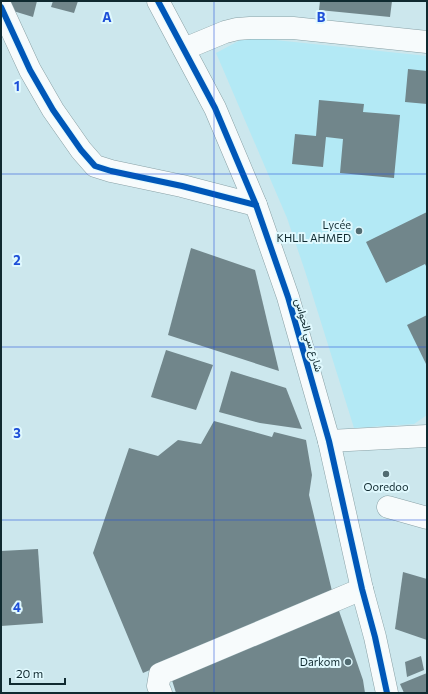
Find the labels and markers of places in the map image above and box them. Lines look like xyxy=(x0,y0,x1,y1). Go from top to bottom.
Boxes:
place label: Lycée KHLIL AHMED xyxy=(277,218,351,244)
marker: Lycée KHLIL AHMED xyxy=(354,226,364,236)
marker: Ooredoo xyxy=(381,469,391,479)
place label: Ooredoo xyxy=(363,480,409,493)
place label: Darkom xyxy=(300,655,340,668)
marker: Darkom xyxy=(343,657,353,667)

